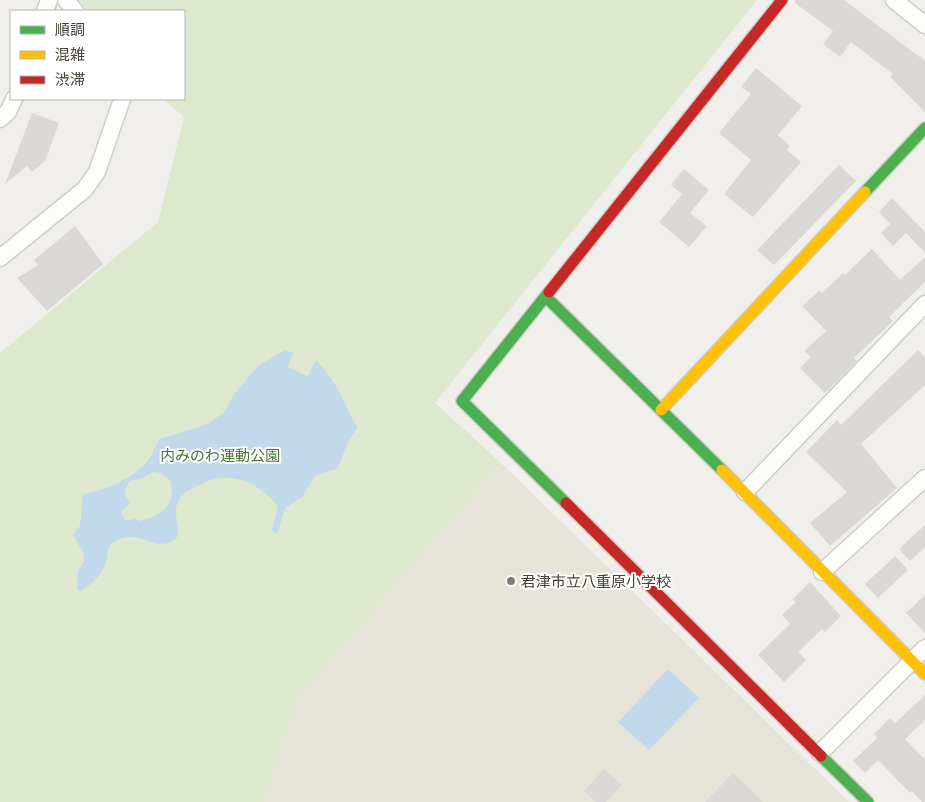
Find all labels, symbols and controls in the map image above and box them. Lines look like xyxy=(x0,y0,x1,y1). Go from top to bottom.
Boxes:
legend xyxy=(10,10,185,100)
text: 順調 xyxy=(55,19,85,40)
text: 混雑 xyxy=(55,44,85,65)
text: 渋滞 xyxy=(55,69,85,90)
park label: 内みのわ運動公園 xyxy=(160,445,280,466)
place label: 君津市立八重原小学校 xyxy=(521,571,671,592)
marker: 君津市立八重原小学校 xyxy=(505,575,517,587)

